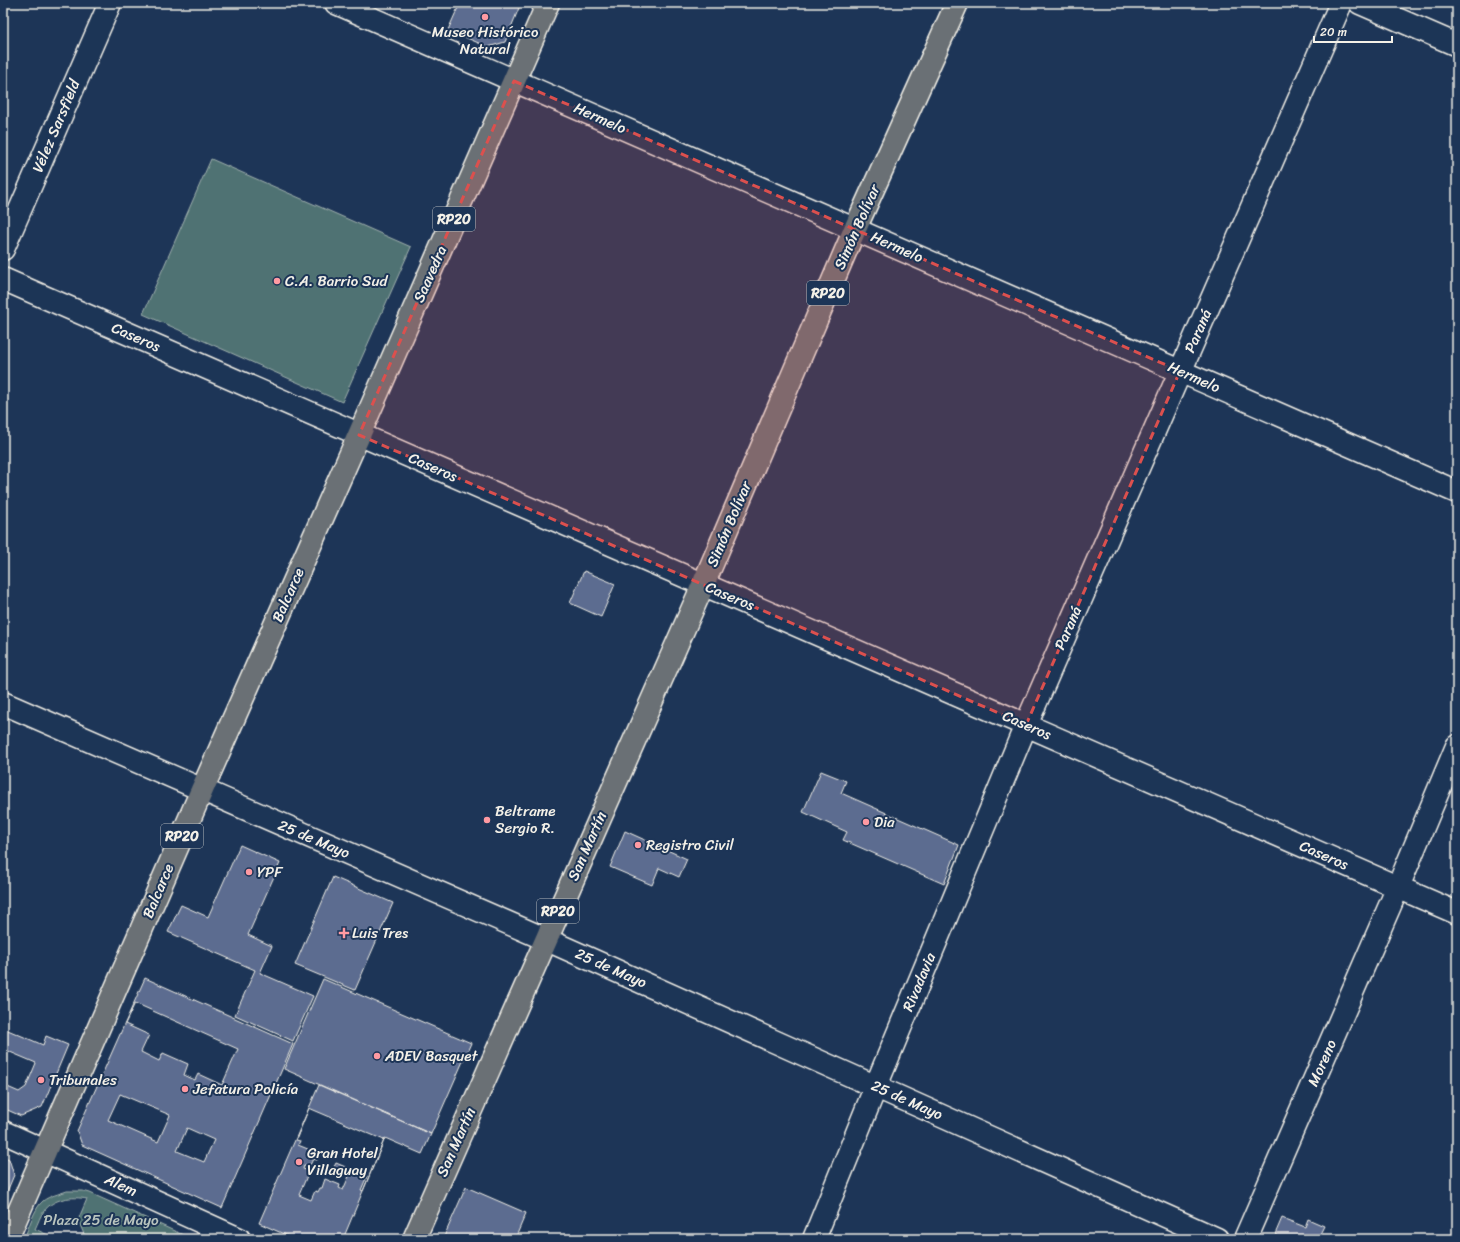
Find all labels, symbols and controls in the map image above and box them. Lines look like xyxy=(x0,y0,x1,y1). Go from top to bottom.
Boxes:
marker: Museo Histórico Natural xyxy=(480,12,490,22)
scale bar xyxy=(1314,18,1392,44)
place label: Museo Histórico Natural xyxy=(432,19,539,62)
text: 20 m xyxy=(1320,21,1347,43)
street label: Vélez Sarsfield xyxy=(25,74,88,177)
street label: Hermelo xyxy=(569,95,631,141)
street label: Simón Bolívar xyxy=(827,179,888,274)
road number: RP20 xyxy=(433,207,475,231)
street label: Hermelo xyxy=(866,224,928,270)
street label: Saavedra xyxy=(406,241,454,307)
place label: C.A. Barrio Sud xyxy=(285,268,389,294)
marker: C.A. Barrio Sud xyxy=(272,276,282,286)
road number: RP20 xyxy=(807,281,849,305)
street label: Paraná xyxy=(1177,304,1219,357)
street label: Caseros xyxy=(107,315,165,360)
street label: Hermelo xyxy=(1163,354,1225,400)
street label: Caseros xyxy=(404,445,462,490)
street label: Simón Bolívar xyxy=(699,476,759,571)
street label: Balcarce xyxy=(265,564,311,626)
street label: Caseros xyxy=(701,574,759,618)
street label: Paraná xyxy=(1047,601,1089,654)
street label: Caseros xyxy=(998,703,1056,748)
place label: Beltrame Sergio R. xyxy=(495,798,555,841)
street label: San Martín xyxy=(560,807,614,885)
place label: Dia xyxy=(874,809,895,835)
street label: 25 de Mayo xyxy=(274,812,355,866)
marker: Beltrame Sergio R. xyxy=(482,815,492,825)
marker: Dia xyxy=(861,817,871,827)
road number: RP20 xyxy=(161,824,203,848)
place label: Registro Civil xyxy=(646,832,735,858)
street label: Caseros xyxy=(1295,833,1353,878)
marker: Registro Civil xyxy=(633,840,643,850)
place label: YPF xyxy=(257,859,283,885)
street label: Balcarce xyxy=(135,860,181,922)
marker: YPF xyxy=(244,867,254,877)
road number: RP20 xyxy=(537,899,579,923)
place label: Luis Tres xyxy=(352,920,409,946)
marker: Luis Tres xyxy=(339,928,349,938)
street label: 25 de Mayo xyxy=(571,941,652,996)
street label: Rivadavia xyxy=(895,948,943,1016)
street label: Moreno xyxy=(1300,1035,1344,1091)
place label: ADEV Basquet xyxy=(384,1043,479,1069)
marker: ADEV Basquet xyxy=(372,1051,382,1061)
place label: Tribunales xyxy=(49,1067,117,1093)
street label: 25 de Mayo xyxy=(867,1073,948,1128)
marker: Tribunales xyxy=(36,1075,46,1085)
place label: Jefatura Policía xyxy=(192,1076,299,1102)
marker: Jefatura Policía xyxy=(180,1084,190,1094)
street label: San Martín xyxy=(429,1103,483,1181)
place label: Gran Hotel Villaguay xyxy=(307,1140,379,1183)
marker: Gran Hotel Villaguay xyxy=(294,1157,304,1167)
street label: Alem xyxy=(100,1166,142,1204)
park label: Plaza 25 de Mayo xyxy=(43,1207,159,1233)

